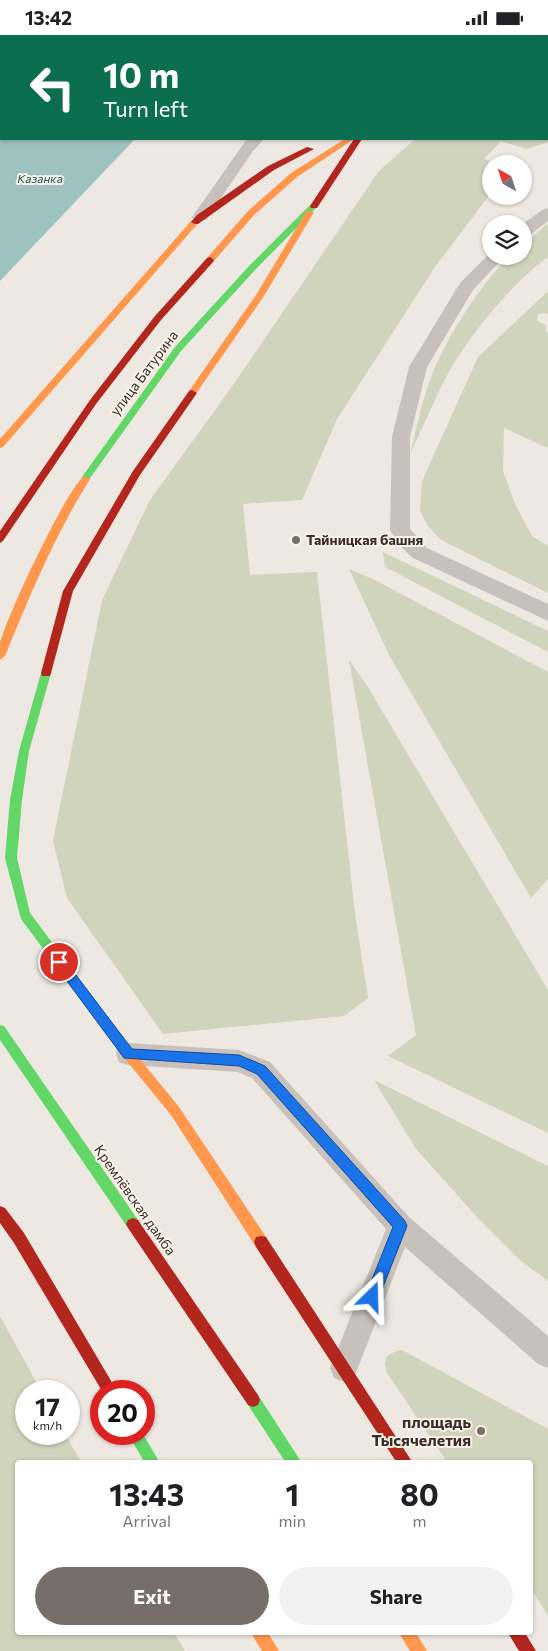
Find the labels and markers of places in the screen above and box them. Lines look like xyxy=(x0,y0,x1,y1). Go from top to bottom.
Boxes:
place label: Тайницкая башня xyxy=(306,531,423,548)
marker: Тайницкая башня xyxy=(290,534,302,546)
pin xyxy=(38,941,80,983)
place label: площадь Тысячелетия xyxy=(372,1412,471,1449)
marker: площадь Тысячелетия xyxy=(475,1425,487,1437)

